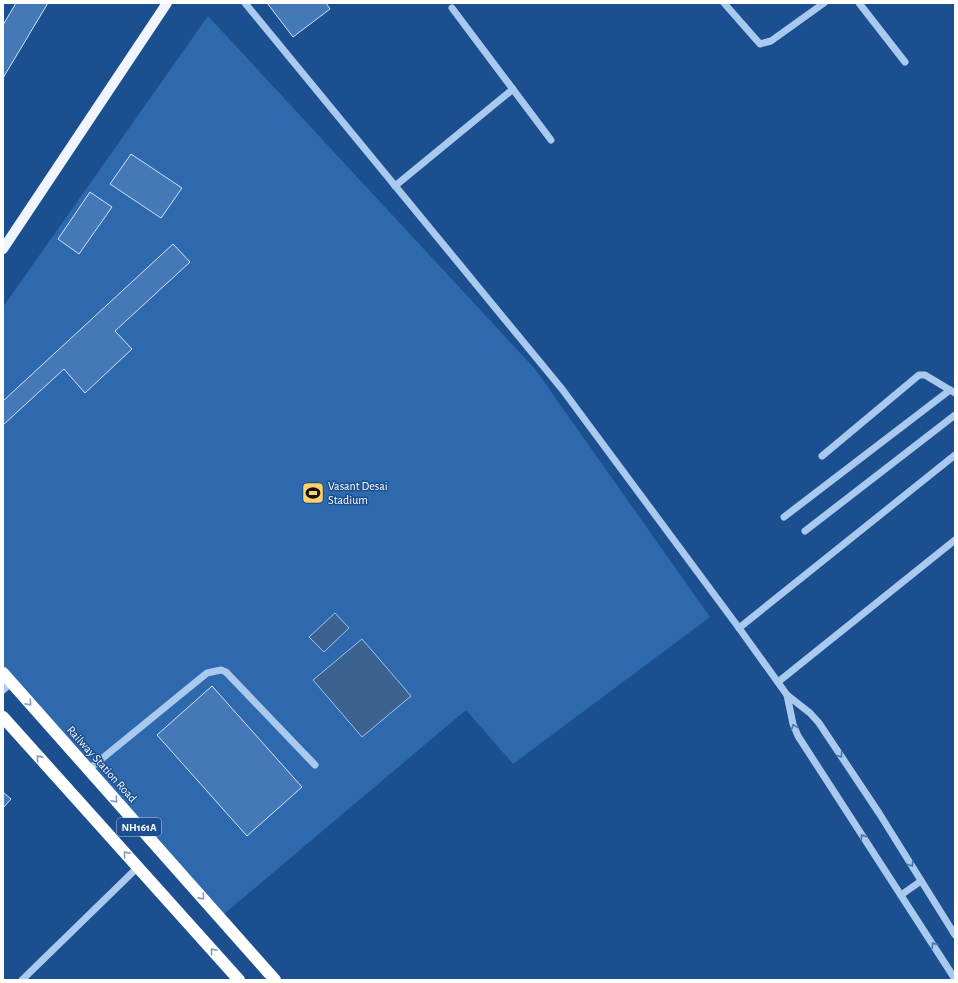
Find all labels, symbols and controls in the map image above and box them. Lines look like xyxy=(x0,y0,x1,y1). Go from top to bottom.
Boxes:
sports icon: Vasant Desai Stadium xyxy=(300,480,326,506)
place label: Vasant Desai Stadium xyxy=(328,480,388,506)
one-way arrow xyxy=(24,698,31,705)
one-way arrow xyxy=(791,723,799,730)
street label: Railway Station Road xyxy=(64,724,139,805)
one-way arrow xyxy=(835,751,843,758)
one-way arrow xyxy=(37,755,44,762)
one-way arrow xyxy=(110,795,118,803)
road number: NH161A xyxy=(117,818,161,836)
one-way arrow xyxy=(861,834,868,841)
one-way arrow xyxy=(124,852,131,859)
one-way arrow xyxy=(906,860,913,867)
one-way arrow xyxy=(197,892,204,900)
one-way arrow xyxy=(932,943,939,950)
one-way arrow xyxy=(211,948,218,956)

